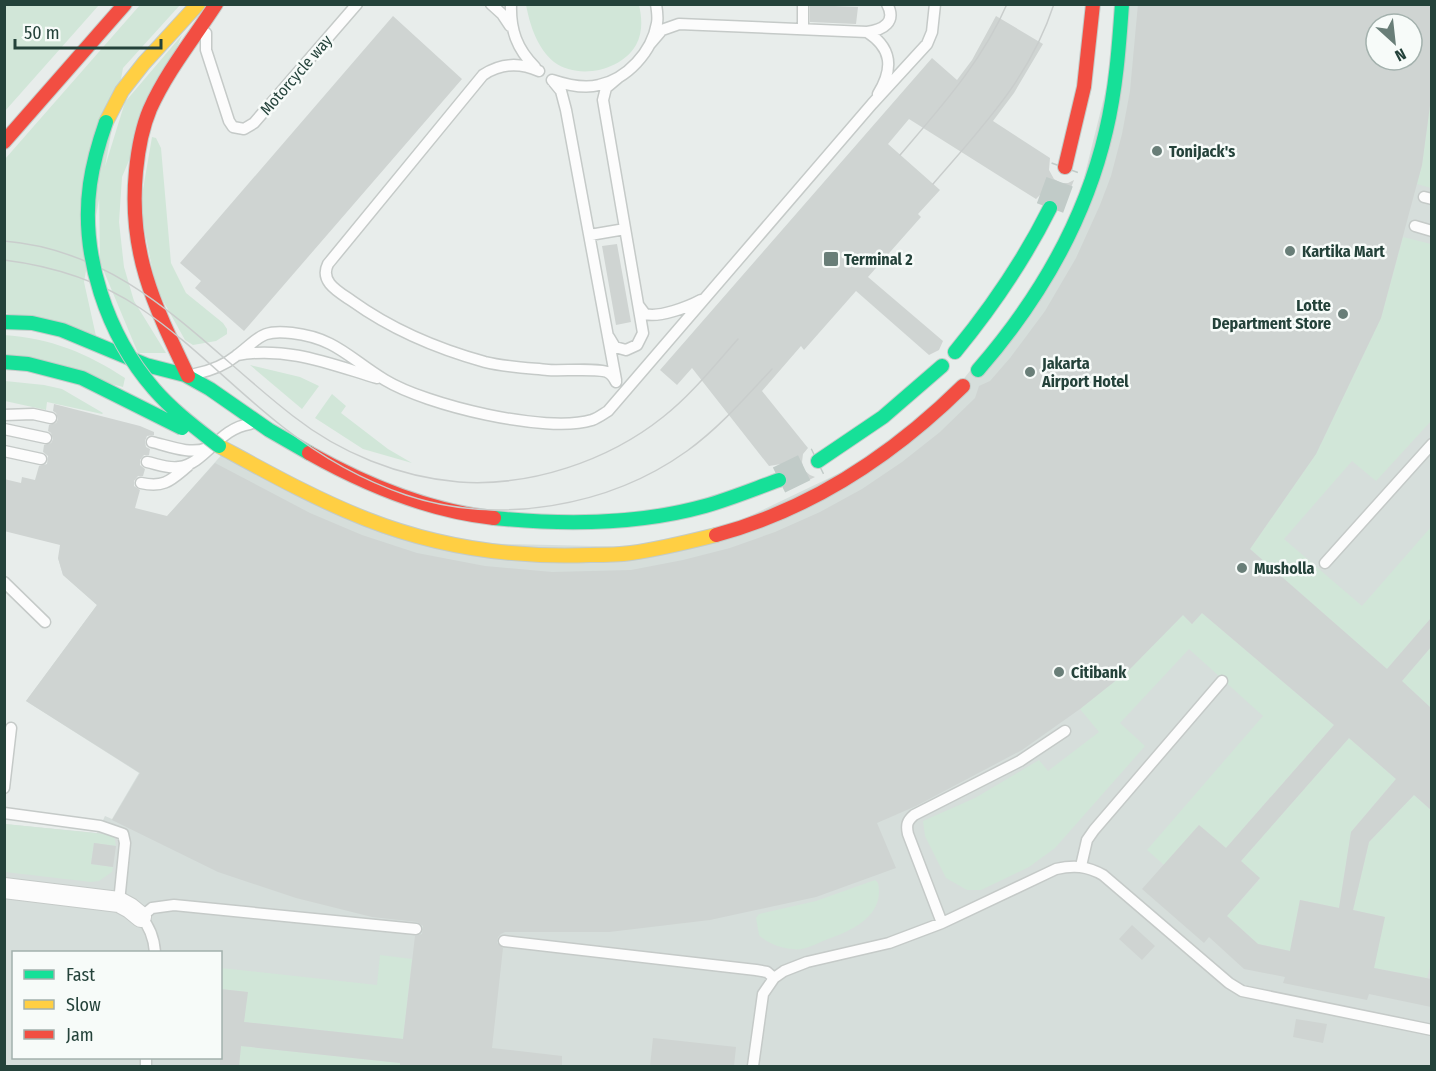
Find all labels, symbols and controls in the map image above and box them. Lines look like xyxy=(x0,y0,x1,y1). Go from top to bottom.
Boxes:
scale bar xyxy=(15,12,160,50)
north arrow xyxy=(1364,12,1424,72)
text: 50 m xyxy=(24,22,60,44)
street label: Motorcycle way xyxy=(256,30,337,119)
text: N xyxy=(1392,44,1409,66)
place label: ToniJack's xyxy=(1169,142,1235,161)
marker: ToniJack's xyxy=(1150,144,1164,158)
place label: Kartika Mart xyxy=(1302,242,1385,261)
marker: Kartika Mart xyxy=(1283,244,1297,258)
marker: Terminal 2 xyxy=(822,250,840,268)
place label: Terminal 2 xyxy=(844,250,913,269)
place label: Lotte Department Store xyxy=(1212,296,1331,333)
marker: Lotte Department Store xyxy=(1336,307,1350,321)
place label: Jakarta Airport Hotel xyxy=(1041,354,1129,391)
marker: Jakarta Airport Hotel xyxy=(1023,365,1037,379)
place label: Musholla xyxy=(1254,559,1314,578)
marker: Musholla xyxy=(1235,561,1249,575)
place label: Citibank xyxy=(1071,663,1127,682)
marker: Citibank xyxy=(1052,665,1066,679)
legend xyxy=(12,951,222,1059)
text: Fast xyxy=(66,964,95,986)
text: Slow xyxy=(66,994,101,1016)
text: Jam xyxy=(66,1024,94,1046)

